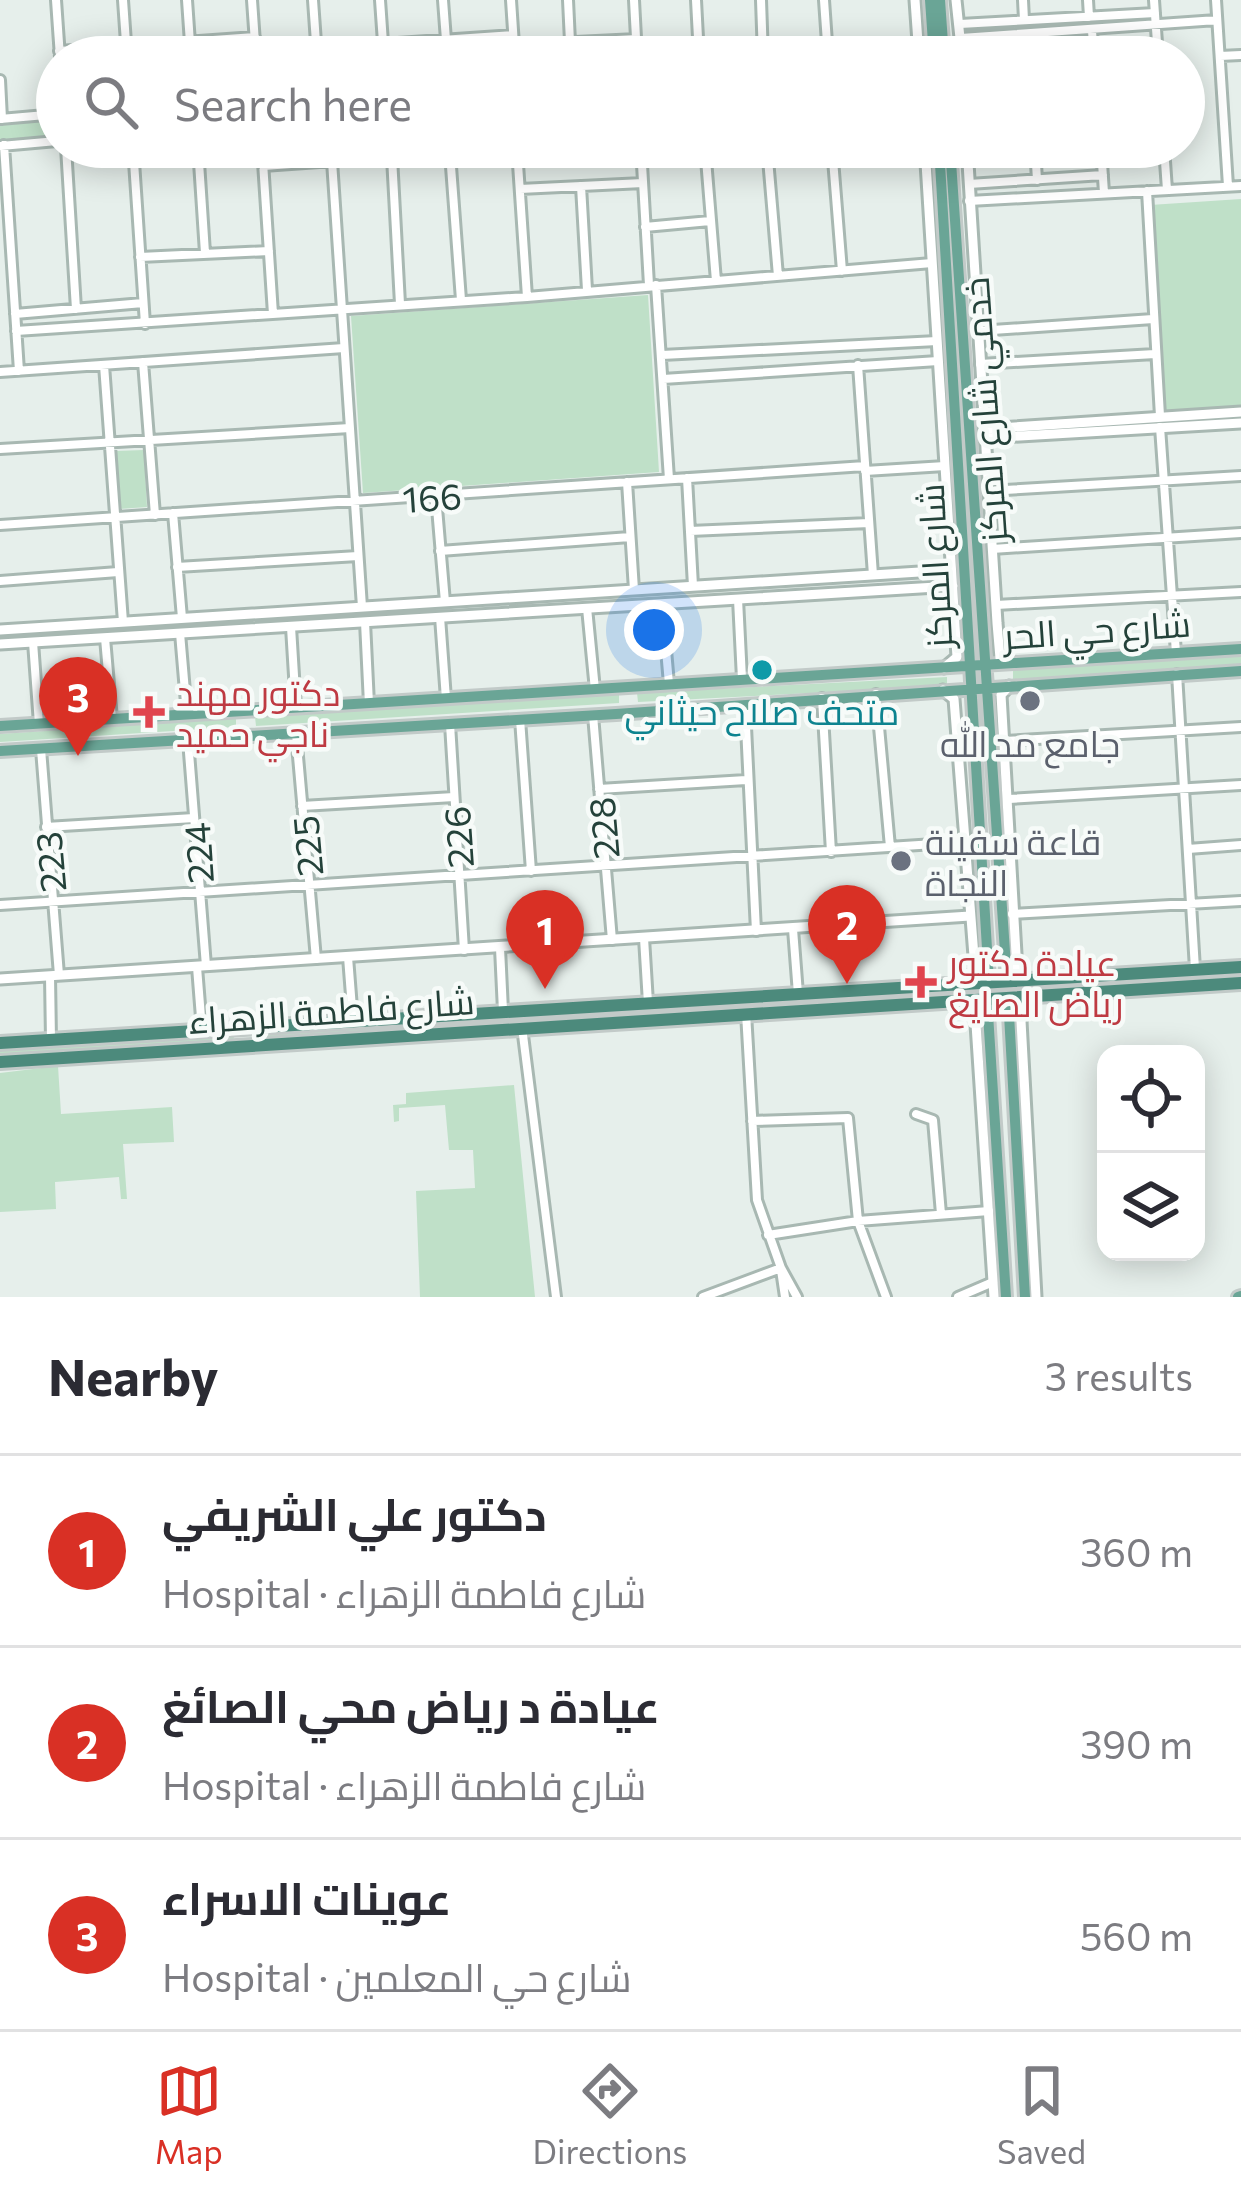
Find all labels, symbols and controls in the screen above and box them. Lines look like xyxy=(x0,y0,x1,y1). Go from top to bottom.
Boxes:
search box xyxy=(36,36,1205,168)
icon: search xyxy=(78,69,144,135)
text: Search here xyxy=(174,75,412,130)
street label: خدمي شارع المركز xyxy=(952,275,1023,546)
street label: 166 xyxy=(401,472,463,520)
street label: شارع المركز xyxy=(907,482,964,651)
your location xyxy=(624,600,684,660)
street label: شارع حي الحر xyxy=(1000,600,1193,666)
pin: 3 xyxy=(39,657,117,756)
marker: متحف صلاح حيثاني xyxy=(749,657,775,683)
place label: دكتور مهند ناجي حميد xyxy=(176,669,340,763)
place label: متحف صلاح حيثاني xyxy=(625,688,899,741)
marker: جامع مد الله xyxy=(1017,688,1043,714)
marker: دكتور مهند ناجي حميد xyxy=(133,696,165,728)
place label: جامع مد الله xyxy=(940,720,1120,769)
street label: 228 xyxy=(577,795,627,861)
street label: 226 xyxy=(433,805,481,869)
street label: 225 xyxy=(281,814,331,878)
place label: قاعة سفينة النجاة xyxy=(925,818,1101,903)
street label: 224 xyxy=(173,821,221,885)
street label: 223 xyxy=(24,830,74,894)
marker: قاعة سفينة النجاة xyxy=(888,848,914,874)
pin: 2 xyxy=(808,885,886,984)
pin: 1 xyxy=(506,890,584,989)
place label: عيادة دكتور رياض الصايغ xyxy=(946,939,1124,1029)
marker: عيادة دكتور رياض الصايغ xyxy=(905,966,937,998)
street label: شارع فاطمة الزهراء xyxy=(186,977,476,1046)
map controls xyxy=(1097,1045,1205,1261)
button: locate xyxy=(1097,1045,1205,1153)
button: layers xyxy=(1097,1153,1205,1261)
text: Nearby xyxy=(48,1344,218,1407)
text: 3 results xyxy=(1045,1351,1193,1399)
text: دكتور علي الشريفي xyxy=(162,1485,547,1540)
text: 1 xyxy=(78,1527,96,1575)
text: 360 m xyxy=(1080,1527,1193,1575)
text: Hospital · شارع فاطمة الزهراء xyxy=(162,1568,646,1616)
text: عيادة د رياض محي الصائغ xyxy=(162,1677,660,1732)
text: 2 xyxy=(76,1719,98,1767)
text: 390 m xyxy=(1080,1719,1193,1767)
text: Hospital · شارع فاطمة الزهراء xyxy=(162,1760,646,1808)
text: عوينات الاسراء xyxy=(162,1869,451,1924)
text: 3 xyxy=(76,1911,98,1959)
text: 560 m xyxy=(1080,1911,1193,1959)
text: Hospital · شارع حي المعلمين xyxy=(162,1952,631,2000)
tab: Map xyxy=(155,2058,223,2171)
tab: Directions xyxy=(533,2058,687,2171)
tab: Saved xyxy=(997,2058,1086,2171)

